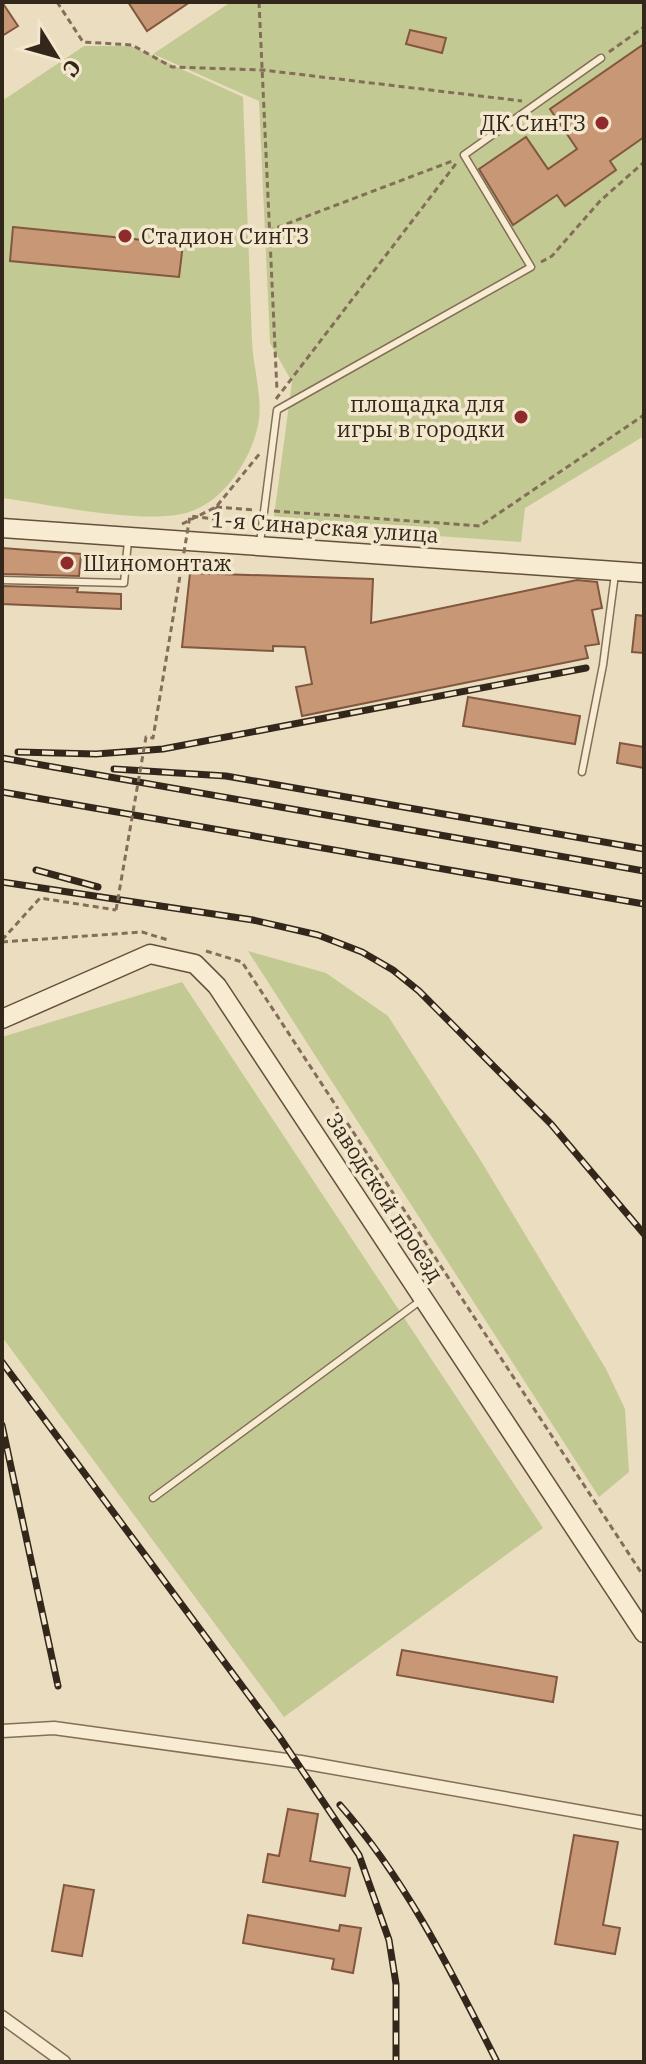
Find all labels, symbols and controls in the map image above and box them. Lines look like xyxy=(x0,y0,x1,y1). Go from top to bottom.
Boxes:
north arrow xyxy=(16,16,96,96)
text: С xyxy=(56,54,88,83)
place label: ДК СинТЗ xyxy=(480,108,586,137)
marker: ДК СинТЗ xyxy=(593,114,611,132)
place label: Стадион СинТЗ xyxy=(141,221,309,250)
marker: Стадион СинТЗ xyxy=(116,227,134,245)
place label: площадка для игры в городки xyxy=(336,389,505,443)
marker: площадка для игры в городки xyxy=(512,408,530,426)
street label: 1-я Синарская улица xyxy=(210,504,440,549)
place label: Шиномонтаж xyxy=(83,548,232,577)
marker: Шиномонтаж xyxy=(58,554,76,572)
street label: Заводской проезд xyxy=(320,1107,451,1287)

